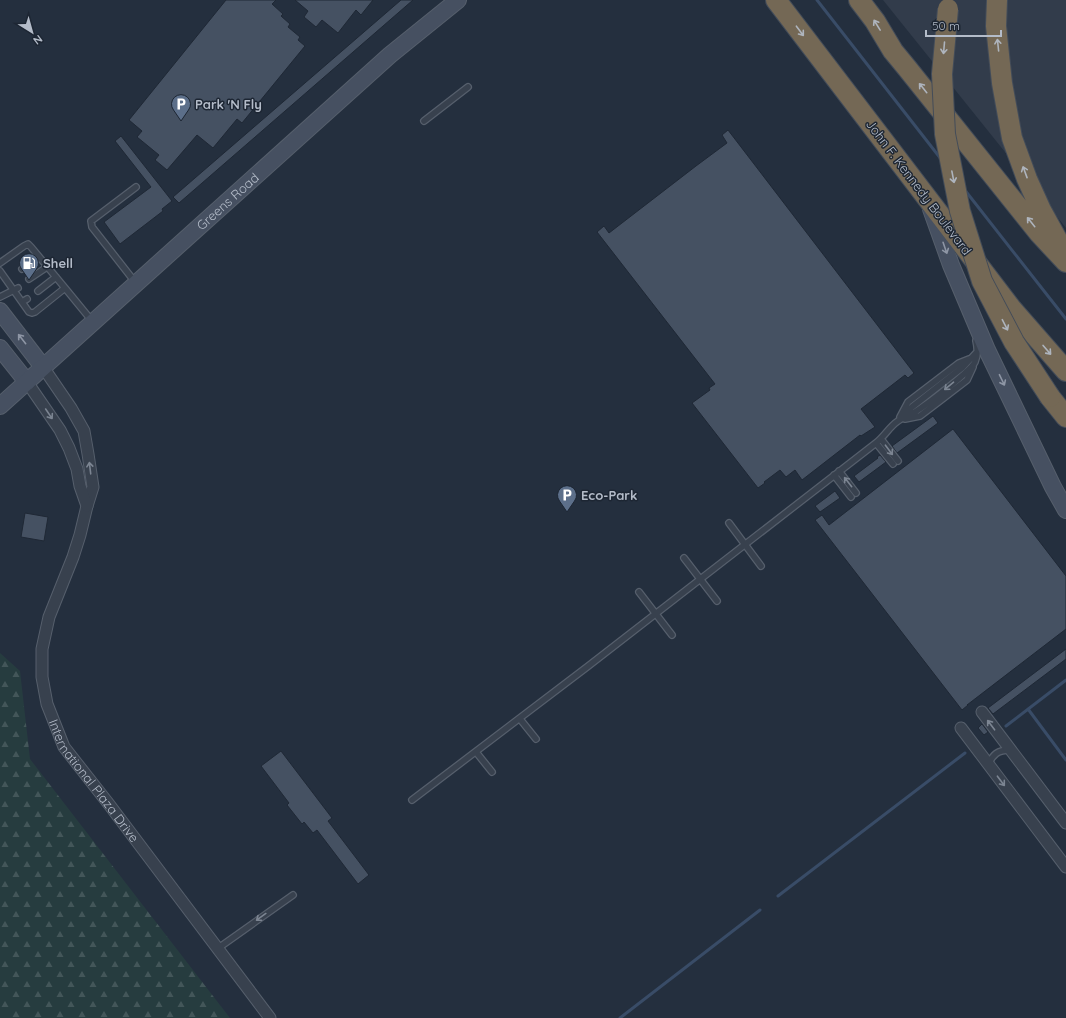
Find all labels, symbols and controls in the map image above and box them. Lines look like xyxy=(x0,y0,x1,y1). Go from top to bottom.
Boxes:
north arrow xyxy=(12,12,52,52)
scale bar xyxy=(926,12,1001,38)
text: 50 m xyxy=(932,18,960,33)
one-way arrow xyxy=(873,19,881,31)
one-way arrow xyxy=(796,25,804,36)
text: N xyxy=(31,32,45,48)
one-way arrow xyxy=(994,39,1002,52)
one-way arrow xyxy=(941,41,948,54)
one-way arrow xyxy=(919,83,927,94)
parking icon: Park 'N Fly xyxy=(170,93,192,121)
place label: Park 'N Fly xyxy=(195,96,262,112)
street label: John F. Kennedy Boulevard xyxy=(863,116,975,258)
one-way arrow xyxy=(1020,166,1028,178)
street label: Greens Road xyxy=(193,169,262,233)
one-way arrow xyxy=(949,170,957,183)
one-way arrow xyxy=(1026,217,1035,228)
one-way arrow xyxy=(942,242,949,255)
fuel station icon: Shell xyxy=(18,252,40,280)
place label: Shell xyxy=(43,255,73,271)
one-way arrow xyxy=(1002,319,1009,331)
one-way arrow xyxy=(17,334,26,345)
one-way arrow xyxy=(1043,344,1052,355)
one-way arrow xyxy=(999,374,1006,386)
one-way arrow xyxy=(944,382,955,390)
one-way arrow xyxy=(45,408,53,419)
one-way arrow xyxy=(885,444,894,455)
one-way arrow xyxy=(86,462,94,475)
one-way arrow xyxy=(844,476,852,487)
parking icon: Eco-Park xyxy=(556,484,578,512)
place label: Eco-Park xyxy=(581,487,637,503)
street label: International Plaza Drive xyxy=(46,717,143,845)
one-way arrow xyxy=(987,720,996,731)
one-way arrow xyxy=(997,776,1005,787)
one-way arrow xyxy=(256,913,267,922)

